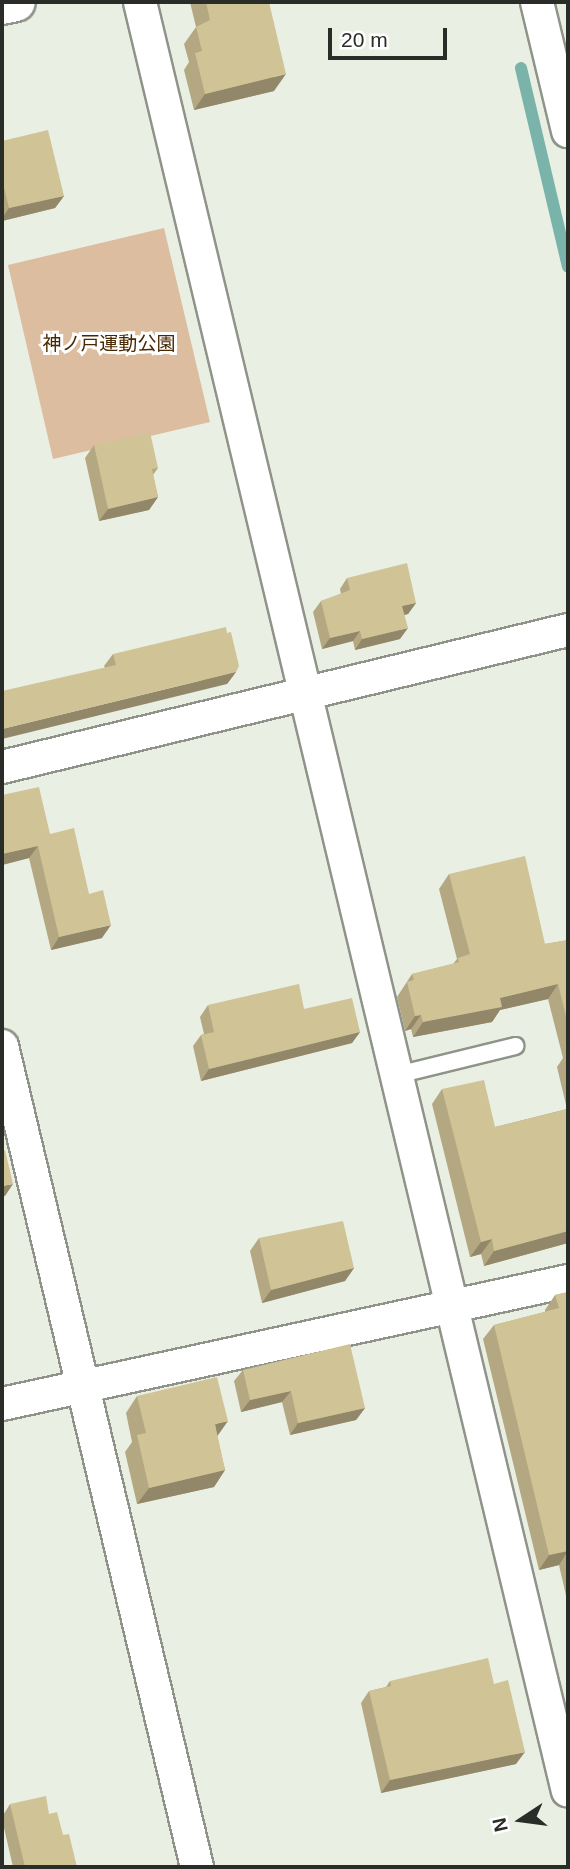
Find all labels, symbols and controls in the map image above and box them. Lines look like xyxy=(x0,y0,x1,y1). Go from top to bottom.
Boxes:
scale bar xyxy=(332,14,451,58)
text: 20 m xyxy=(341,28,388,51)
park label: 神ノ戸運動公園 xyxy=(43,333,175,355)
north arrow xyxy=(486,1785,556,1855)
text: N xyxy=(488,1816,512,1834)

